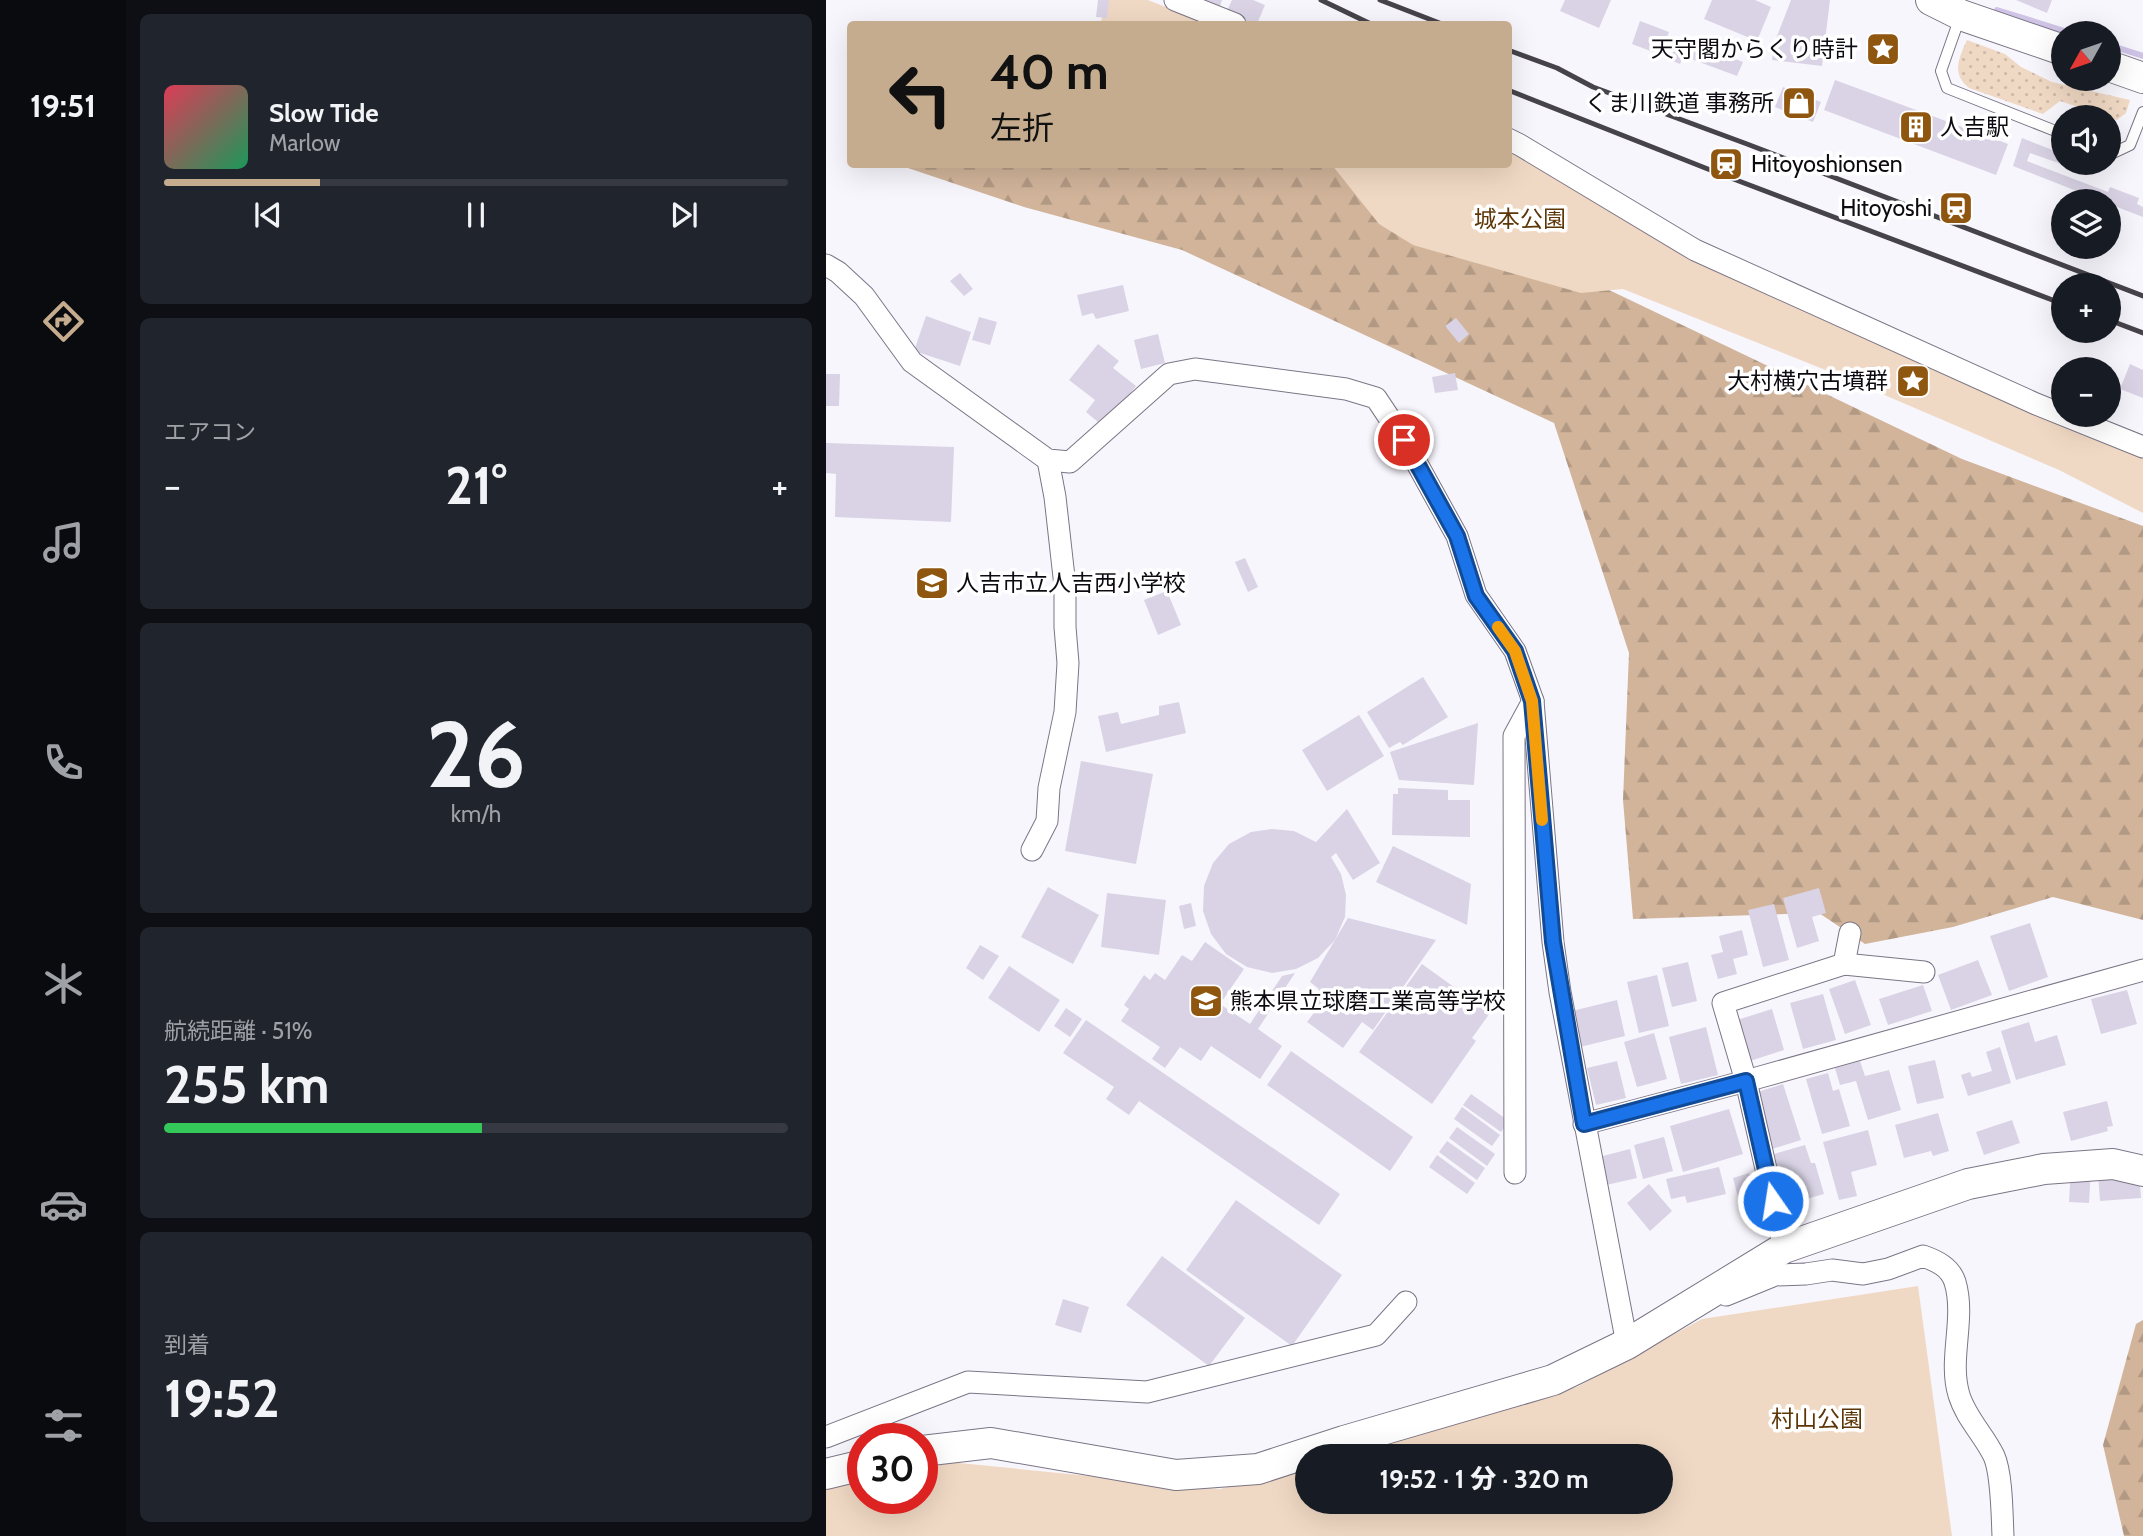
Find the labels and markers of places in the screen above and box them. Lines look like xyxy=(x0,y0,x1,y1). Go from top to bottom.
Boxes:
place icon: 天守閣からくり時計 xyxy=(1864,30,1902,68)
place label: 天守閣からくり時計 xyxy=(1651,35,1858,63)
shop icon: くま川鉄道 事務所 xyxy=(1780,84,1818,122)
place label: くま川鉄道 事務所 xyxy=(1585,89,1774,117)
building icon: 人吉駅 xyxy=(1897,108,1935,146)
place label: 人吉駅 xyxy=(1940,113,2009,141)
station icon: Hitoyoshionsen xyxy=(1707,145,1745,183)
place label: Hitoyoshionsen xyxy=(1751,150,1903,178)
station icon: Hitoyoshi xyxy=(1937,189,1975,227)
place label: Hitoyoshi xyxy=(1840,194,1932,222)
place icon: 大村横穴古墳群 xyxy=(1894,362,1932,400)
place label: 大村横穴古墳群 xyxy=(1727,367,1888,395)
pin xyxy=(1374,410,1434,470)
school or university icon: 人吉市立人吉西小学校 xyxy=(913,564,951,602)
place label: 人吉市立人吉西小学校 xyxy=(956,569,1186,597)
school or university icon: 熊本県立球磨工業高等学校 xyxy=(1187,982,1225,1020)
place label: 熊本県立球磨工業高等学校 xyxy=(1230,987,1506,1015)

